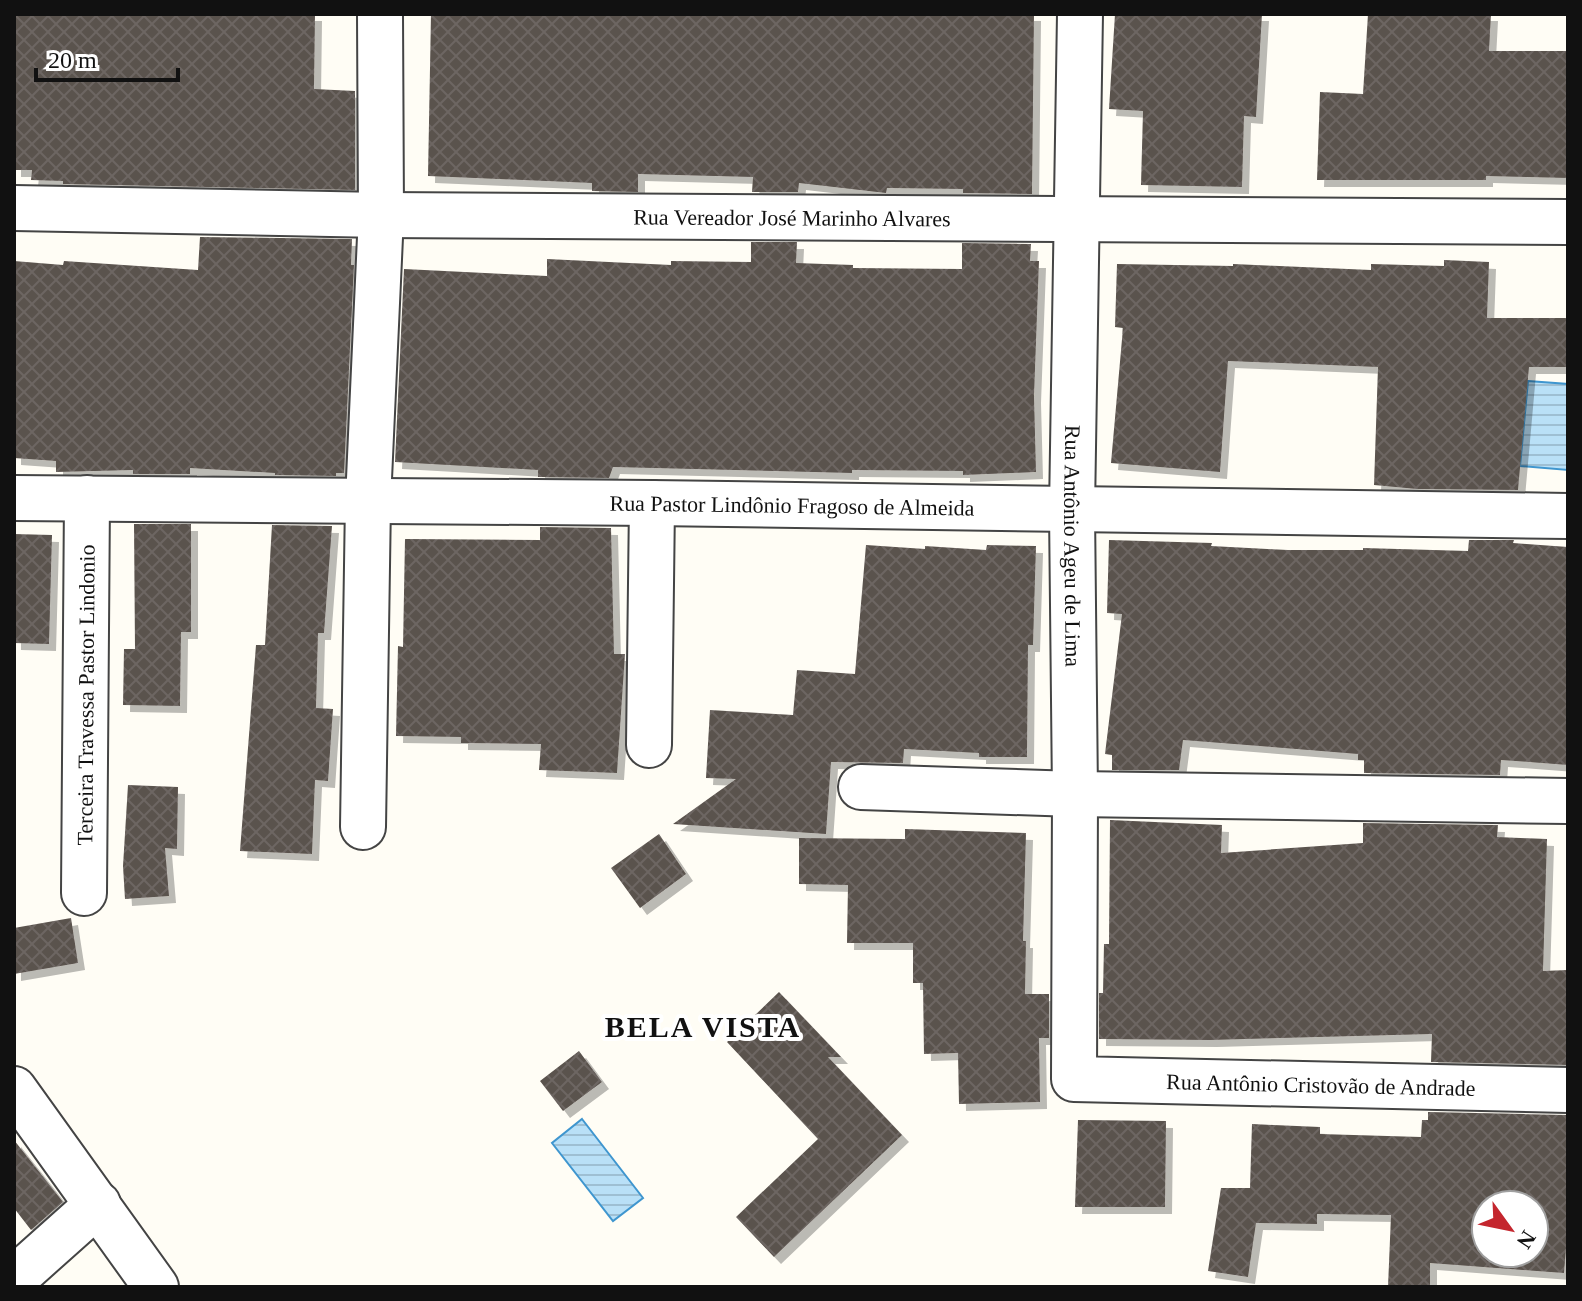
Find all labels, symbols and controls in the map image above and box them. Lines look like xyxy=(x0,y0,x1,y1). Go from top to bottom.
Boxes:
scale bar xyxy=(36,32,178,82)
text: 20 m xyxy=(48,47,97,73)
street label: Rua Vereador José Marinho Alvares xyxy=(633,204,951,231)
street label: Rua Antônio Ageu de Lima xyxy=(1059,425,1086,667)
street label: Rua Pastor Lindônio Fragoso de Almeida xyxy=(609,490,975,520)
street label: Terceira Travessa Pastor Lindonio xyxy=(72,544,99,846)
district label: BELA VISTA xyxy=(605,1010,801,1043)
street label: Rua Antônio Cristovão de Andrade xyxy=(1166,1069,1476,1100)
north arrow xyxy=(1470,1189,1550,1269)
text: N xyxy=(1511,1226,1541,1253)

